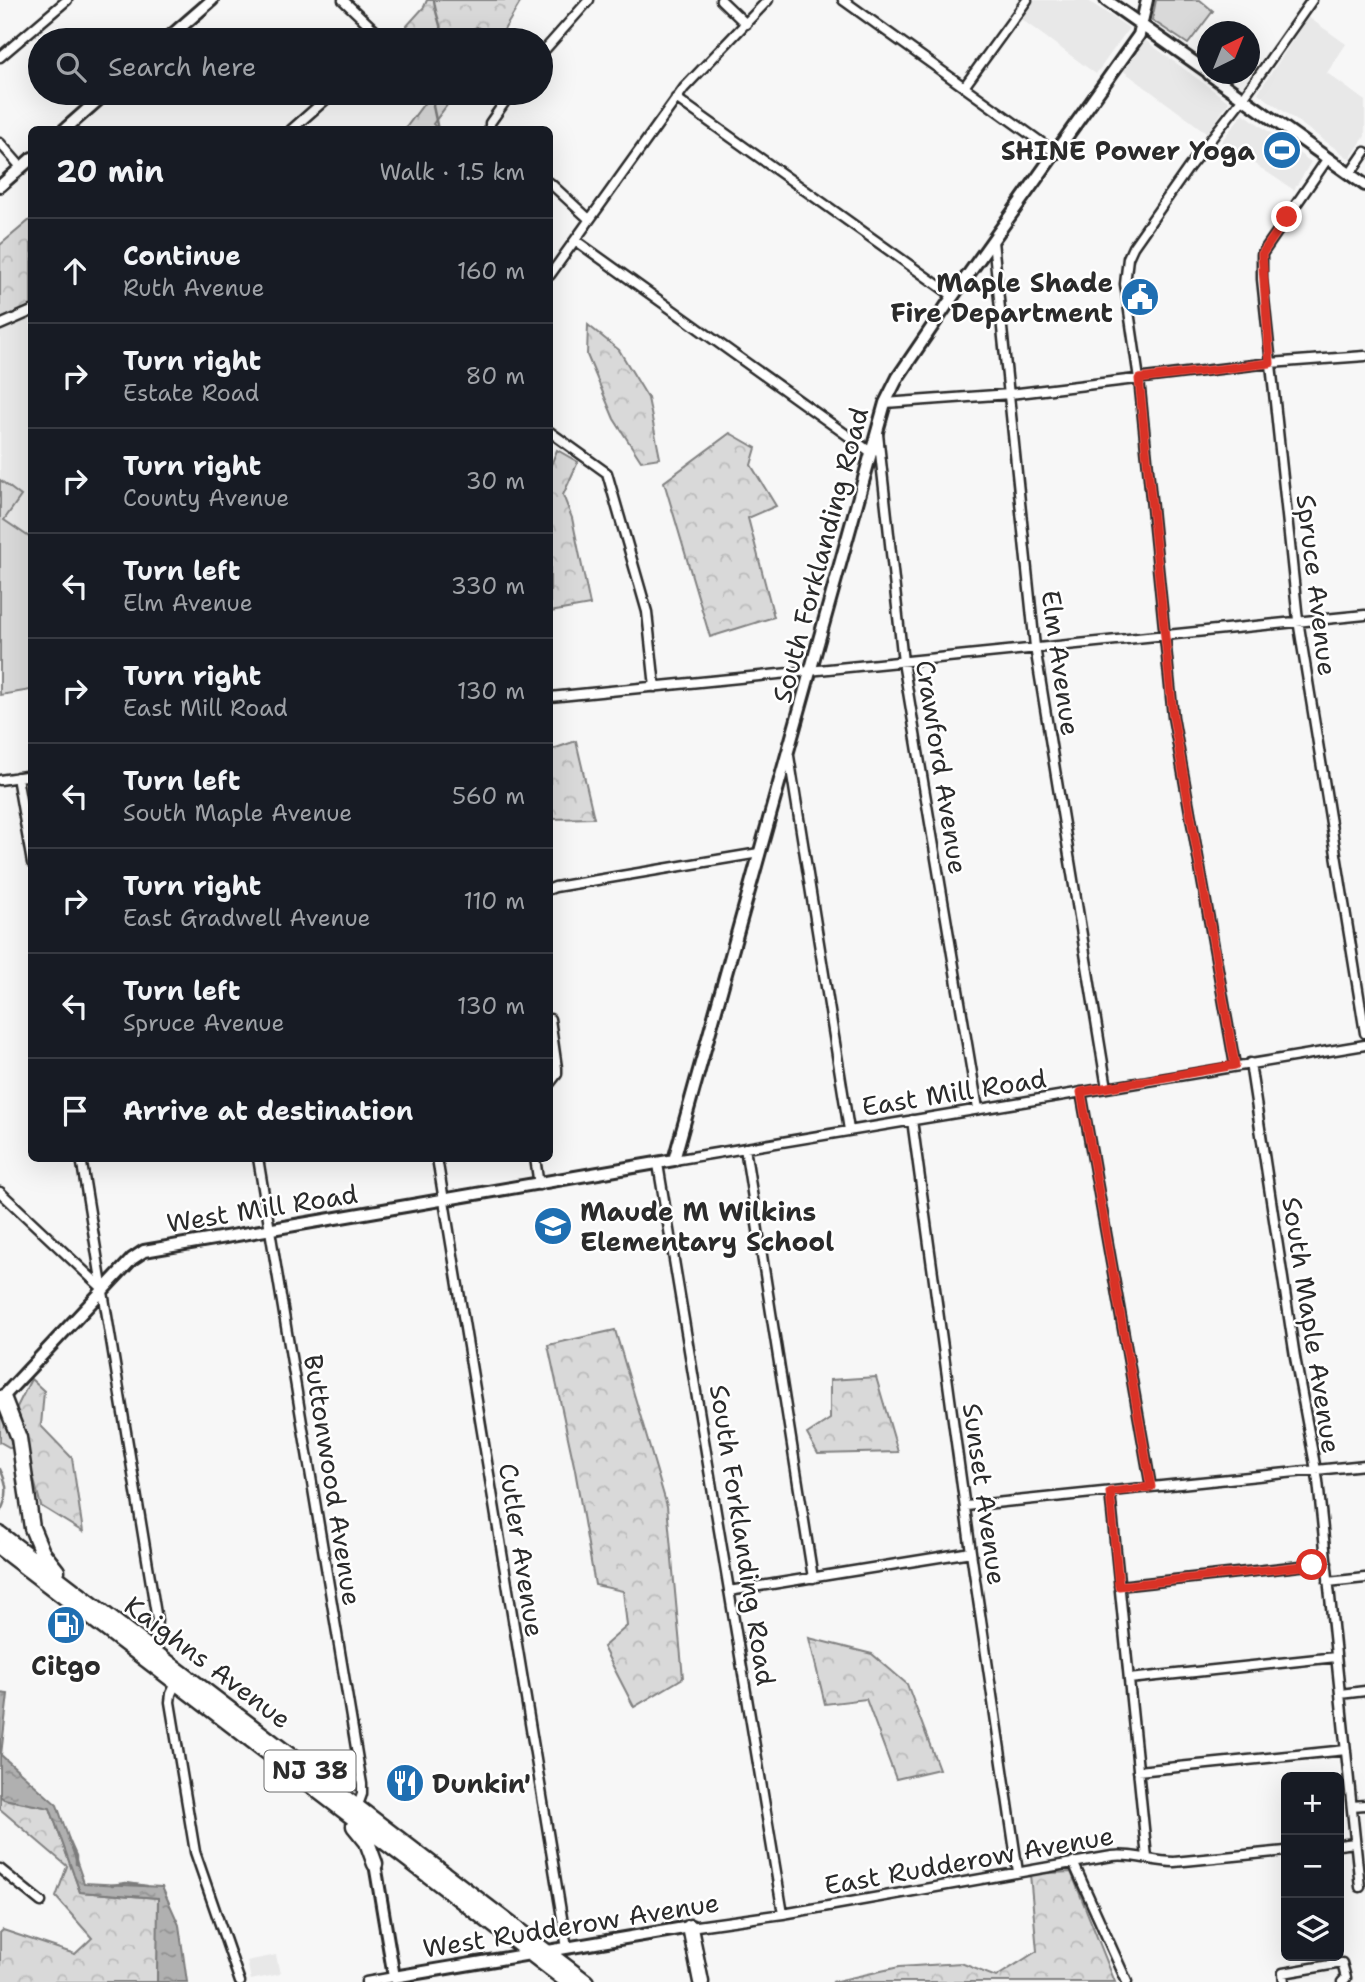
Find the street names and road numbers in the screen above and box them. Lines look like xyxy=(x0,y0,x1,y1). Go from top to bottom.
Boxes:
street label: South Forklanding Road xyxy=(764,403,876,707)
street label: Spruce Avenue xyxy=(1289,492,1345,678)
street label: Elm Avenue xyxy=(1033,588,1089,738)
street label: Crawford Avenue xyxy=(908,658,976,876)
street label: East Mill Road xyxy=(859,1060,1049,1124)
street label: West Mill Road xyxy=(164,1176,360,1240)
street label: South Maple Avenue xyxy=(1274,1194,1350,1456)
street label: Buttonwood Avenue xyxy=(296,1352,370,1608)
street label: South Forklanding Road xyxy=(702,1382,784,1688)
street label: Sunset Avenue xyxy=(955,1401,1015,1587)
street label: Cutler Avenue xyxy=(491,1460,553,1640)
street label: Kaighns Avenue xyxy=(118,1588,298,1736)
road number: NJ 38 xyxy=(264,1750,356,1792)
street label: East Rudderow Avenue xyxy=(822,1817,1116,1903)
street label: West Rudderow Avenue xyxy=(420,1884,722,1966)

